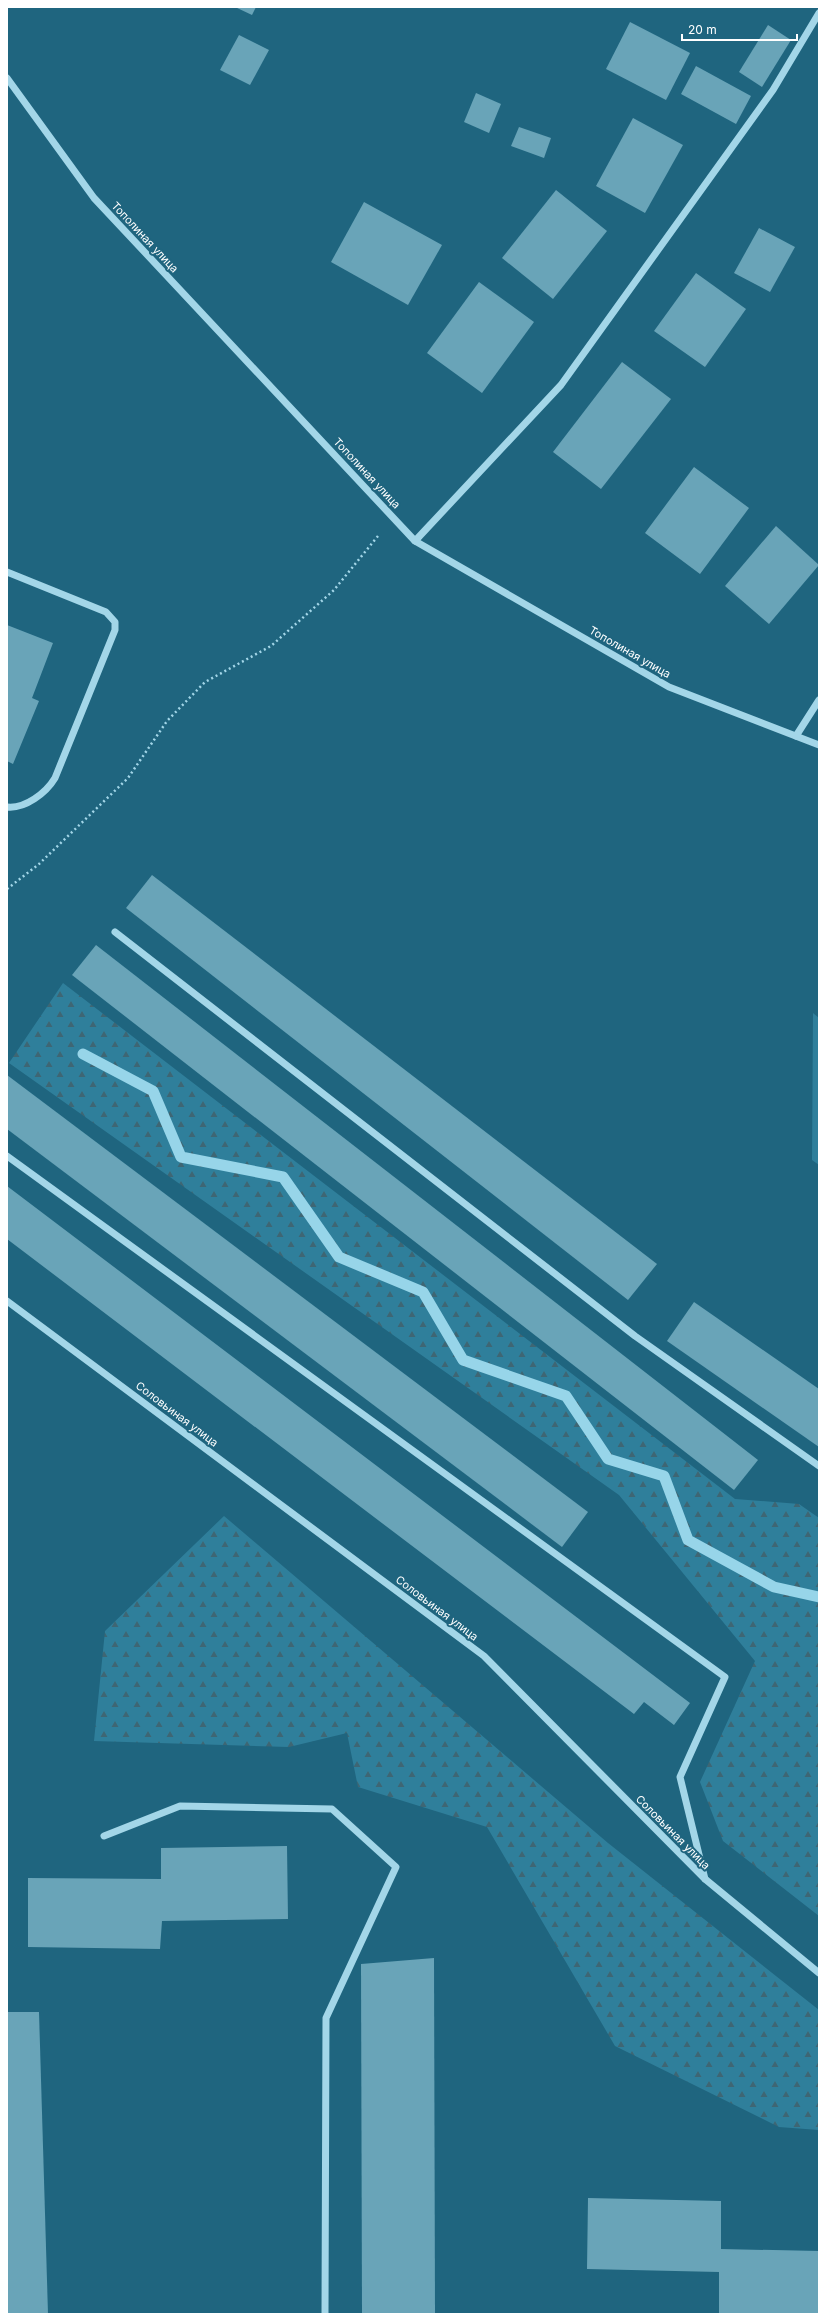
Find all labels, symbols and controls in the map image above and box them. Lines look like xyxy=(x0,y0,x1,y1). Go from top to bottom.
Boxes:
scale bar xyxy=(682,16,797,42)
text: 20 m xyxy=(688,22,717,37)
street label: Тополиная улица xyxy=(109,199,181,275)
street label: Тополиная улица xyxy=(331,435,403,511)
street label: Тополиная улица xyxy=(587,623,673,681)
street label: Соловьиная улица xyxy=(133,1378,221,1450)
street label: Соловьиная улица xyxy=(393,1572,481,1644)
street label: Соловьиная улица xyxy=(633,1792,713,1872)

